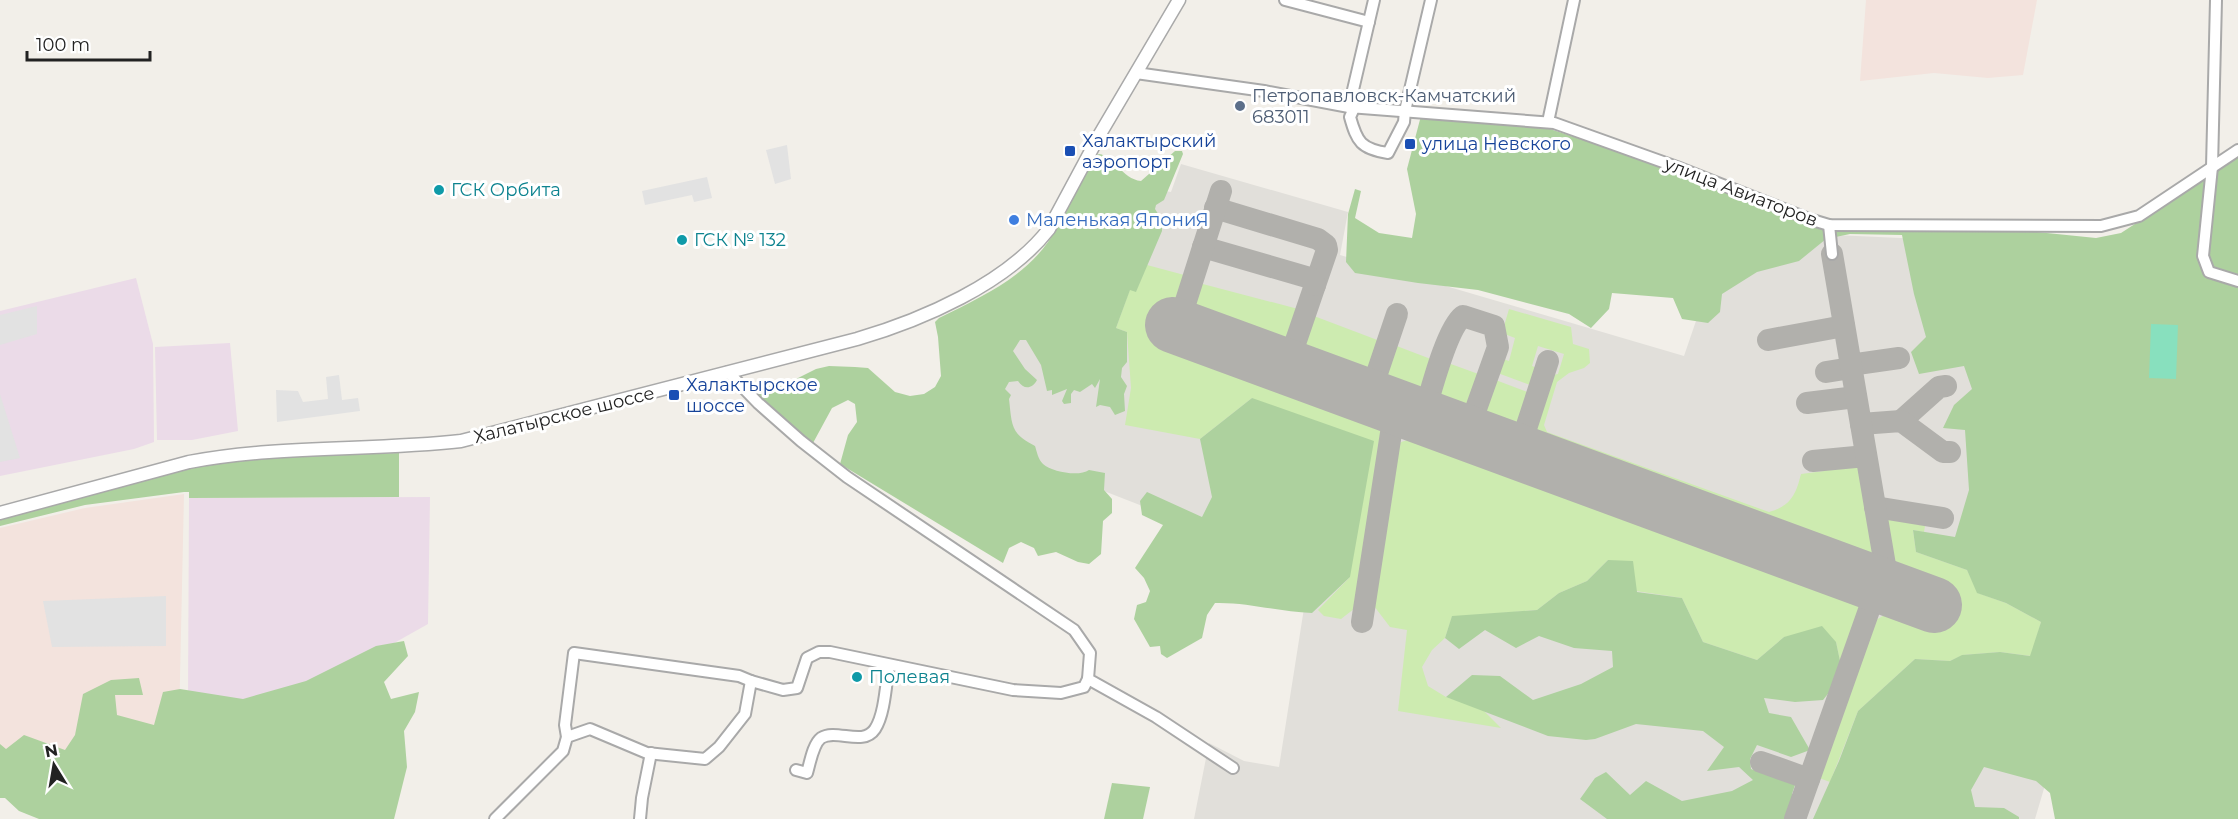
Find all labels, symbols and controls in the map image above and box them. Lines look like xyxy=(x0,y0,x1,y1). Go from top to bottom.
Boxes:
scale bar xyxy=(27,24,150,62)
text: 100 m xyxy=(36,34,90,56)
place label: Петропавловск-Камчатский 683011 xyxy=(1252,85,1516,128)
marker: Петропавловск-Камчатский 683011 xyxy=(1233,99,1247,113)
place label: Халактырский аэропорт xyxy=(1082,130,1216,173)
place label: улица Невского xyxy=(1421,133,1571,155)
marker: улица Невского xyxy=(1403,137,1417,151)
marker: Халактырский аэропорт xyxy=(1063,144,1077,158)
street label: улица Авиаторов xyxy=(1660,152,1821,231)
place label: ГСК Орбита xyxy=(451,179,561,201)
marker: ГСК Орбита xyxy=(432,183,446,197)
place label: Маленькая ЯпониЯ xyxy=(1026,209,1209,231)
marker: Маленькая ЯпониЯ xyxy=(1007,213,1021,227)
place label: ГСК № 132 xyxy=(694,229,786,251)
marker: ГСК № 132 xyxy=(675,233,689,247)
place label: Халактырское шоссе xyxy=(686,374,818,417)
street label: Халатырское шоссе xyxy=(471,382,657,448)
marker: Халактырское шоссе xyxy=(667,388,681,402)
place label: Полевая xyxy=(869,666,950,688)
marker: Полевая xyxy=(850,670,864,684)
north arrow xyxy=(24,735,84,795)
text: N xyxy=(43,740,59,761)

